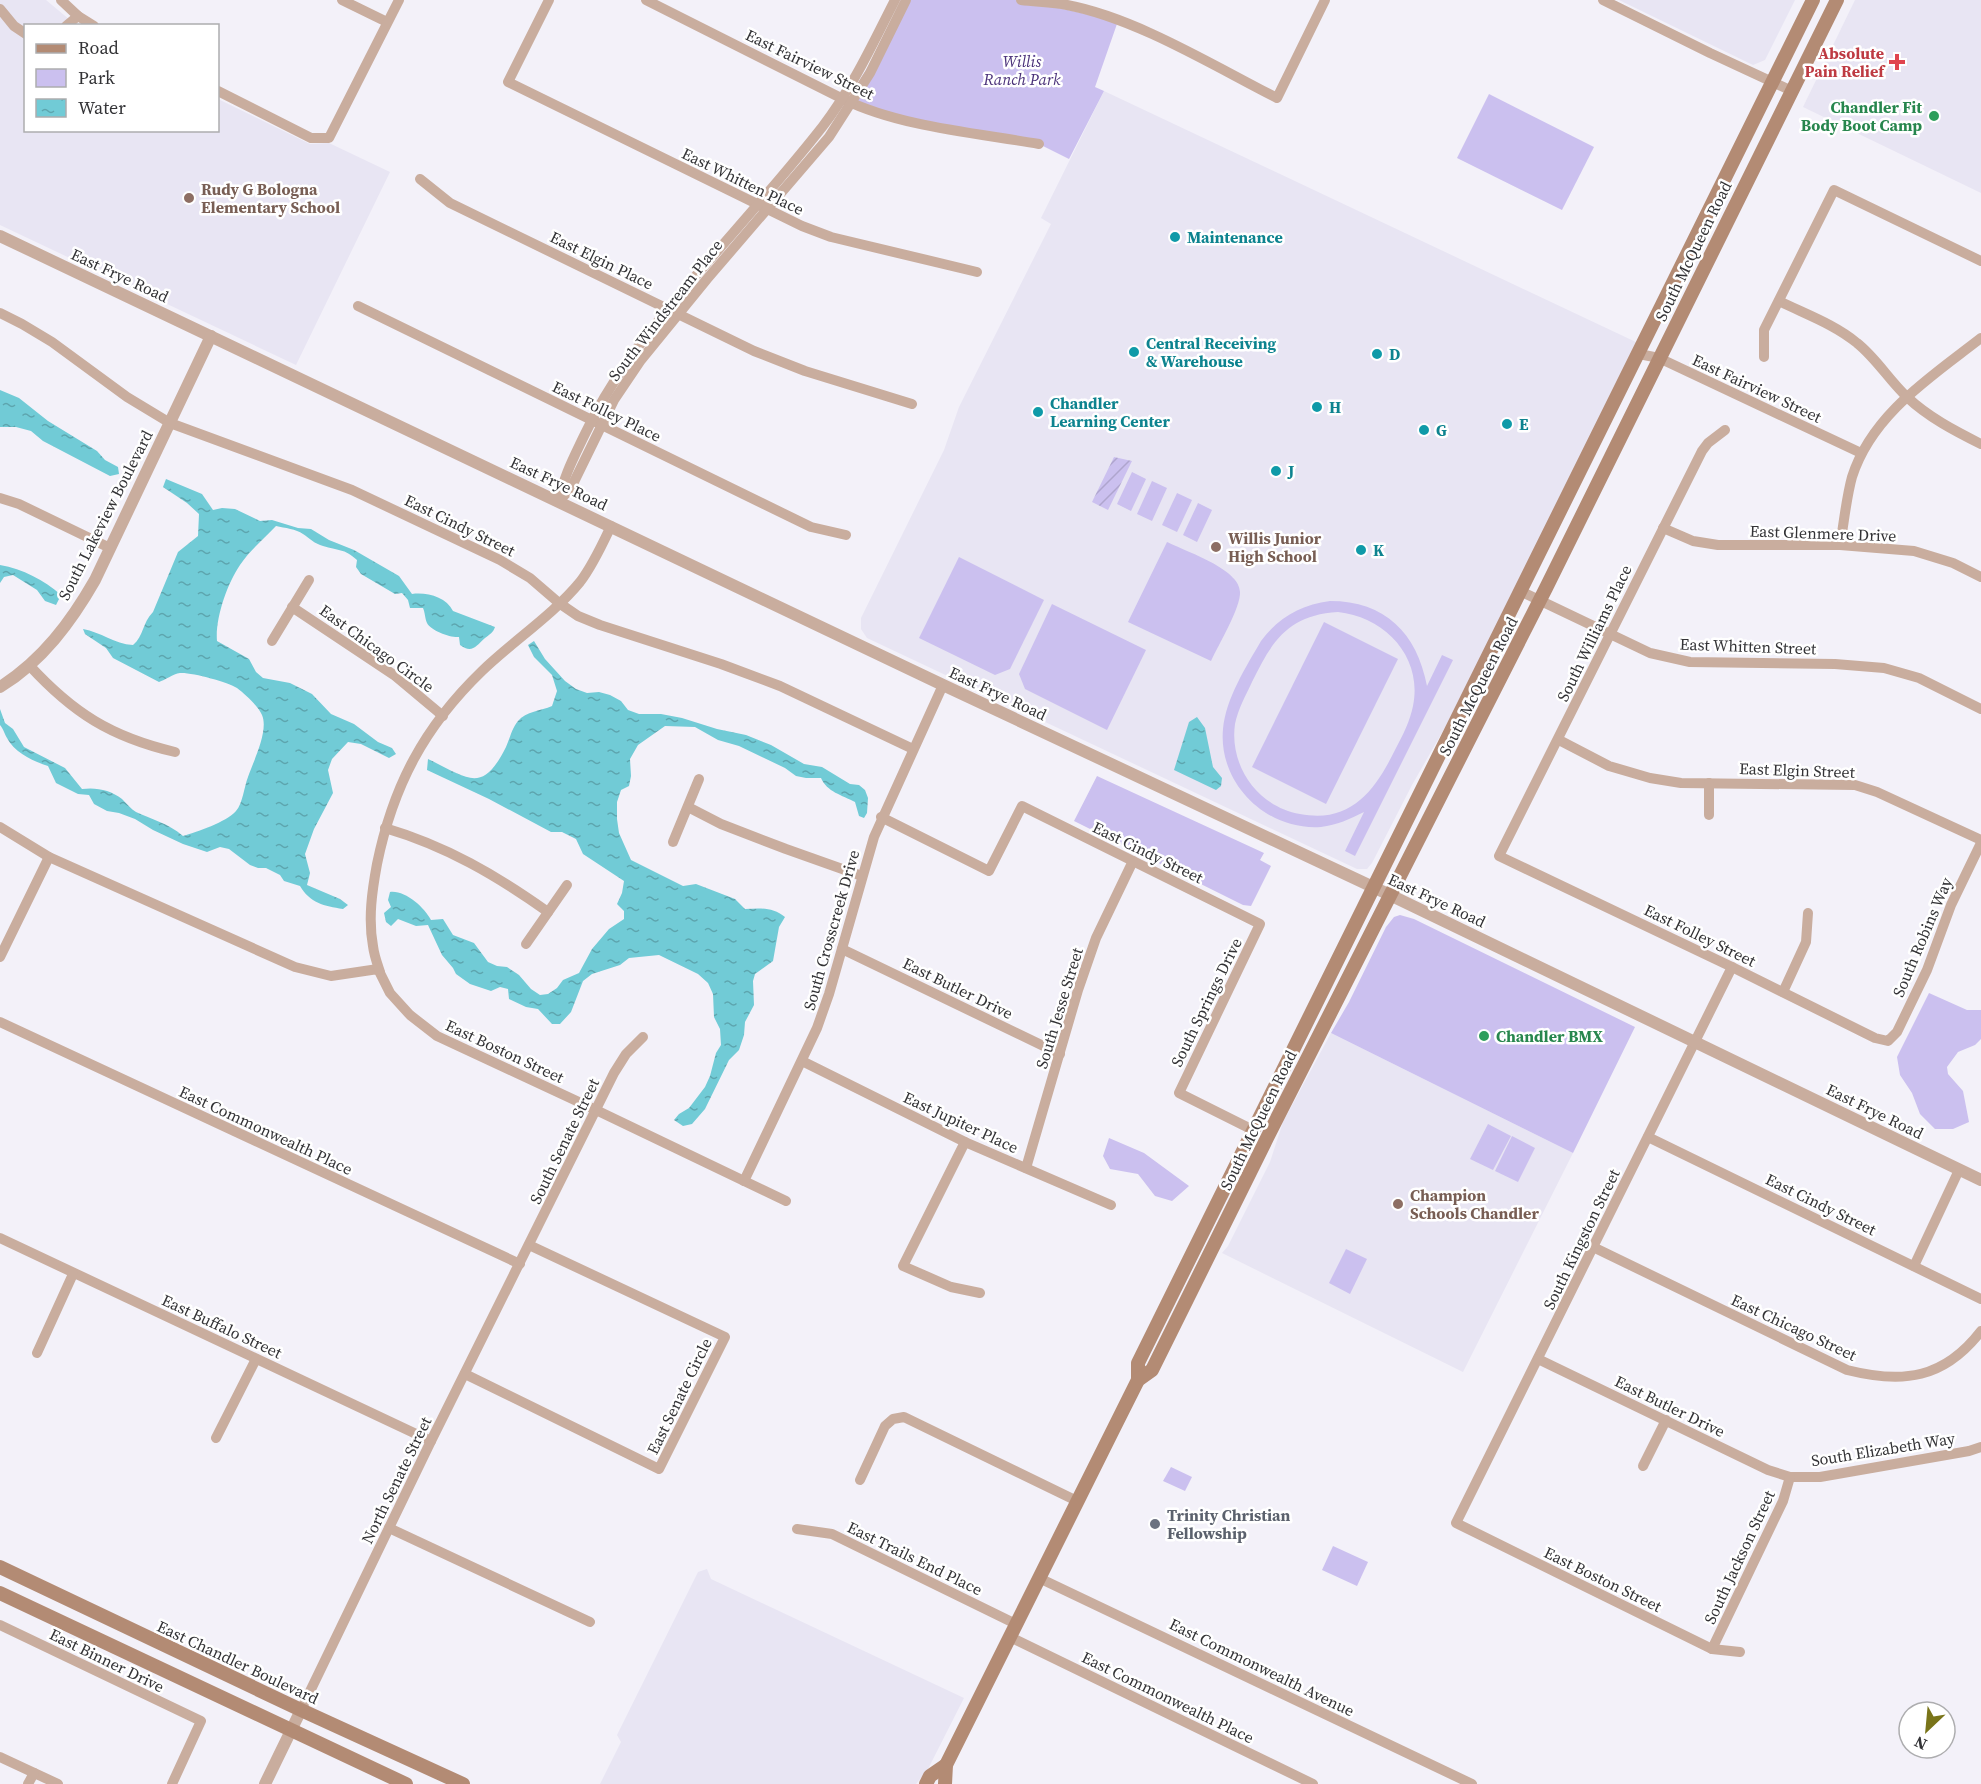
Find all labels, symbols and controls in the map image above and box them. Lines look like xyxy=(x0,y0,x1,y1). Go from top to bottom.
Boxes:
street label: East Fairview Street xyxy=(742,23,879,105)
legend xyxy=(24,24,219,132)
text: Road xyxy=(78,35,119,60)
place label: Absolute Pain Relief xyxy=(1805,42,1886,82)
park label: Willis Ranch Park xyxy=(982,50,1061,90)
marker: Absolute Pain Relief xyxy=(1888,53,1906,71)
text: Park xyxy=(78,65,115,90)
text: Water xyxy=(78,95,126,120)
place label: Chandler Fit Body Boot Camp xyxy=(1801,96,1922,136)
marker: Chandler Fit Body Boot Camp xyxy=(1927,109,1941,123)
street label: East Whitten Place xyxy=(678,142,808,220)
street label: South McQueen Road xyxy=(1650,177,1736,325)
place label: Rudy G Bologna Elementary School xyxy=(201,178,340,218)
marker: Rudy G Bologna Elementary School xyxy=(182,191,196,205)
street label: East Elgin Place xyxy=(547,225,657,295)
place label: Maintenance xyxy=(1187,226,1283,248)
marker: Maintenance xyxy=(1168,230,1182,244)
street label: South Windstream Place xyxy=(603,235,727,385)
street label: East Frye Road xyxy=(68,243,172,307)
place label: Central Receiving & Warehouse xyxy=(1146,332,1277,372)
place label: D xyxy=(1389,343,1400,365)
marker: Central Receiving & Warehouse xyxy=(1127,345,1141,359)
marker: D xyxy=(1370,347,1384,361)
street label: East Fairview Street xyxy=(1689,348,1826,428)
street label: East Folley Place xyxy=(549,375,665,447)
place label: Chandler Learning Center xyxy=(1050,392,1170,432)
place label: H xyxy=(1329,396,1341,418)
marker: H xyxy=(1310,400,1324,414)
marker: Chandler Learning Center xyxy=(1031,405,1045,419)
place label: E xyxy=(1519,413,1529,435)
marker: E xyxy=(1500,417,1514,431)
place label: G xyxy=(1436,419,1447,441)
marker: G xyxy=(1417,423,1431,437)
street label: South Lakeview Boulevard xyxy=(53,426,157,604)
street label: East Frye Road xyxy=(507,451,611,515)
place label: J xyxy=(1287,460,1294,482)
marker: J xyxy=(1269,464,1283,478)
street label: East Cindy Street xyxy=(401,489,520,562)
street label: East Glenmere Drive xyxy=(1749,519,1897,547)
place label: Willis Junior High School xyxy=(1228,527,1322,567)
place label: K xyxy=(1373,539,1385,561)
marker: Willis Junior High School xyxy=(1209,540,1223,554)
marker: K xyxy=(1354,543,1368,557)
street label: South Williams Place xyxy=(1551,561,1637,705)
street label: East Chicago Circle xyxy=(315,599,439,697)
street label: South McQueen Road xyxy=(1433,613,1523,759)
street label: East Whitten Street xyxy=(1679,633,1817,659)
street label: East Frye Road xyxy=(946,661,1050,725)
street label: East Elgin Street xyxy=(1739,757,1856,783)
street label: East Cindy Street xyxy=(1089,816,1208,889)
street label: South Crosscreek Drive xyxy=(798,847,864,1013)
street label: East Frye Road xyxy=(1385,868,1489,932)
street label: South Robins Way xyxy=(1887,873,1957,1000)
street label: East Folley Street xyxy=(1640,898,1760,972)
street label: South Springs Drive xyxy=(1165,934,1247,1070)
street label: South Jesse Street xyxy=(1030,944,1088,1071)
street label: East Butler Drive xyxy=(899,952,1017,1024)
street label: East Boston Street xyxy=(442,1014,568,1088)
place label: Chandler BMX xyxy=(1496,1025,1603,1047)
marker: Chandler BMX xyxy=(1477,1029,1491,1043)
street label: South McQueen Road xyxy=(1215,1046,1301,1194)
street label: South Senate Street xyxy=(524,1074,604,1208)
street label: East Frye Road xyxy=(1823,1078,1927,1144)
street label: East Commonwealth Place xyxy=(176,1080,356,1180)
street label: East Jupiter Place xyxy=(900,1086,1022,1158)
street label: South Kingston Street xyxy=(1537,1164,1625,1313)
street label: East Cindy Street xyxy=(1762,1168,1881,1241)
place label: Champion Schools Chandler xyxy=(1410,1184,1539,1224)
marker: Champion Schools Chandler xyxy=(1391,1197,1405,1211)
street label: East Chicago Street xyxy=(1728,1288,1861,1366)
street label: East Buffalo Street xyxy=(158,1289,286,1364)
street label: East Senate Circle xyxy=(641,1334,717,1458)
street label: East Butler Drive xyxy=(1611,1370,1729,1442)
street label: North Senate Street xyxy=(356,1412,437,1547)
street label: South Elizabeth Way xyxy=(1810,1427,1957,1471)
street label: South Jackson Street xyxy=(1698,1486,1780,1627)
place label: Trinity Christian Fellowship xyxy=(1167,1504,1291,1544)
street label: East Trails End Place xyxy=(844,1516,986,1600)
marker: Trinity Christian Fellowship xyxy=(1148,1517,1162,1531)
street label: East Boston Street xyxy=(1541,1541,1666,1617)
street label: East Commonwealth Avenue xyxy=(1166,1613,1358,1721)
street label: East Chandler Boulevard xyxy=(154,1615,322,1709)
street label: East Binner Drive xyxy=(46,1623,168,1697)
street label: East Commonwealth Place xyxy=(1078,1646,1258,1748)
north arrow xyxy=(1897,1700,1957,1760)
text: N xyxy=(1910,1731,1930,1756)

